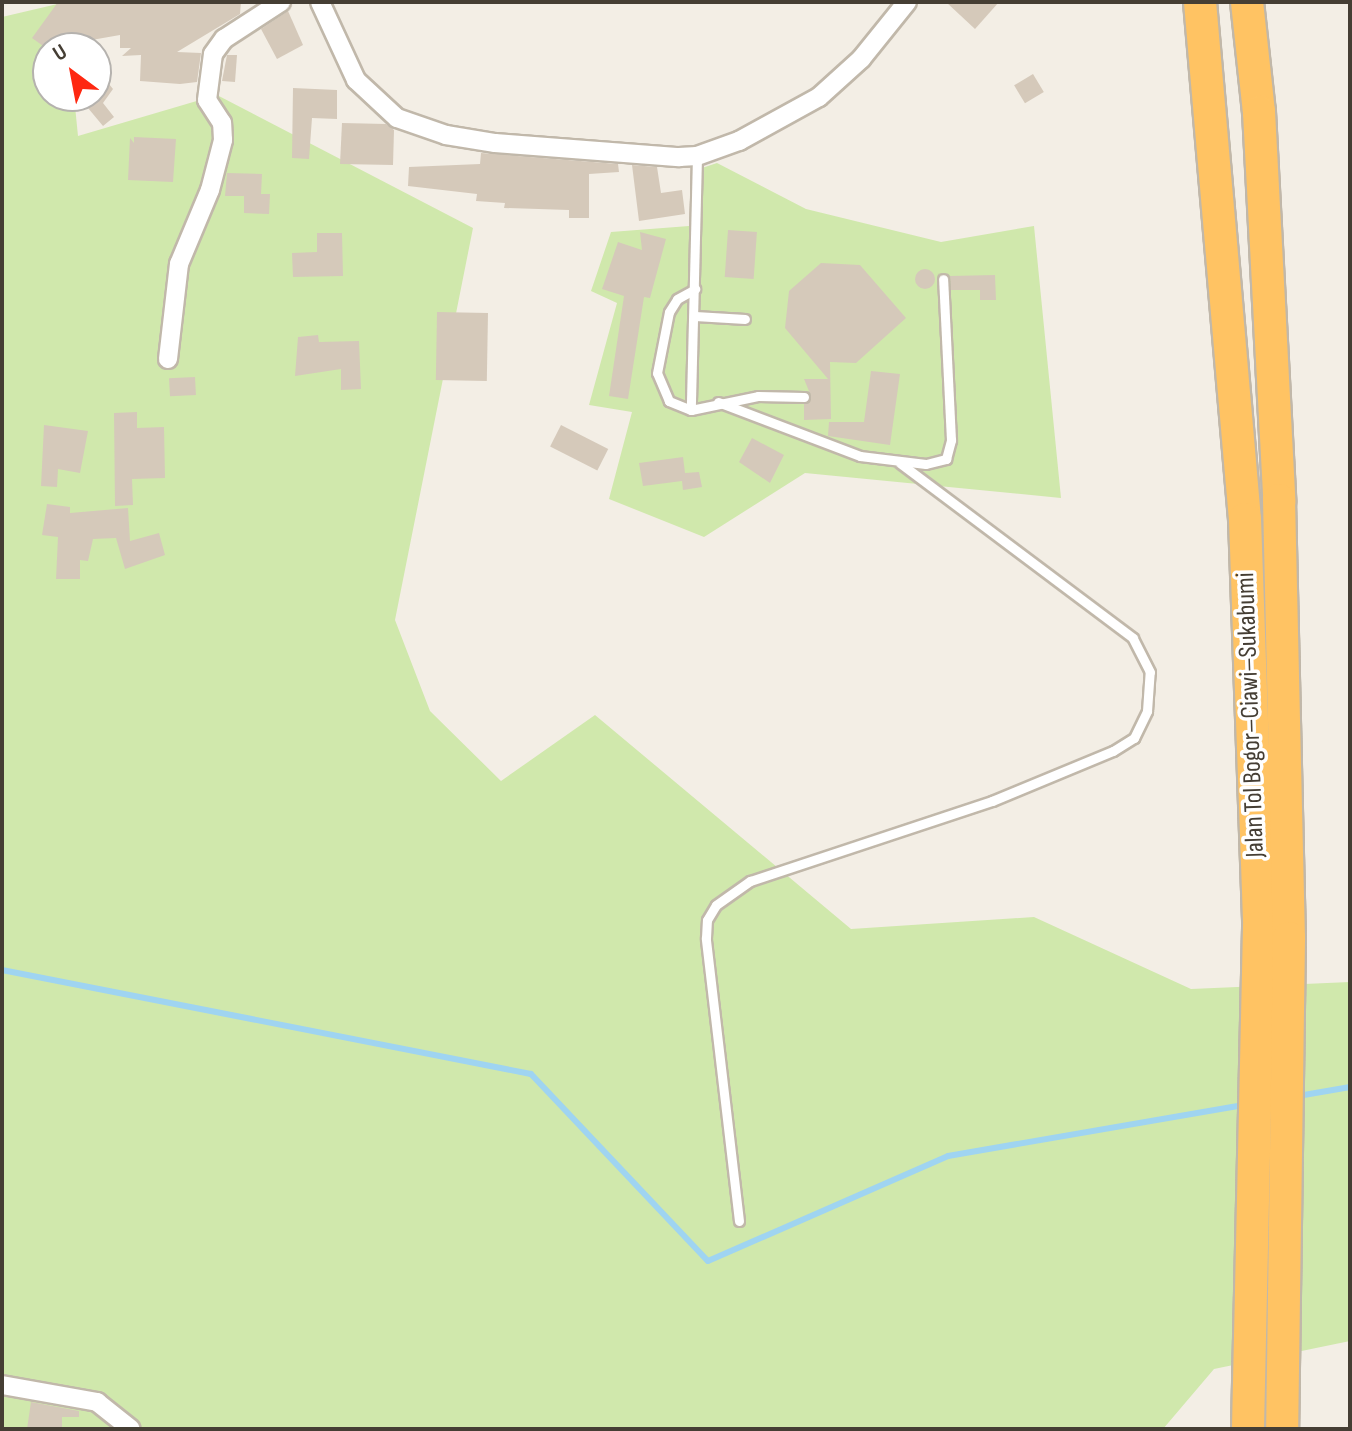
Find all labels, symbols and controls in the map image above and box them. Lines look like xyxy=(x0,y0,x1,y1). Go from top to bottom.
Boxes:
north arrow xyxy=(32,32,112,112)
text: U xyxy=(48,38,72,67)
street label: Jalan Tol Bogor–Ciawi–Sukabumi xyxy=(1230,572,1272,858)

